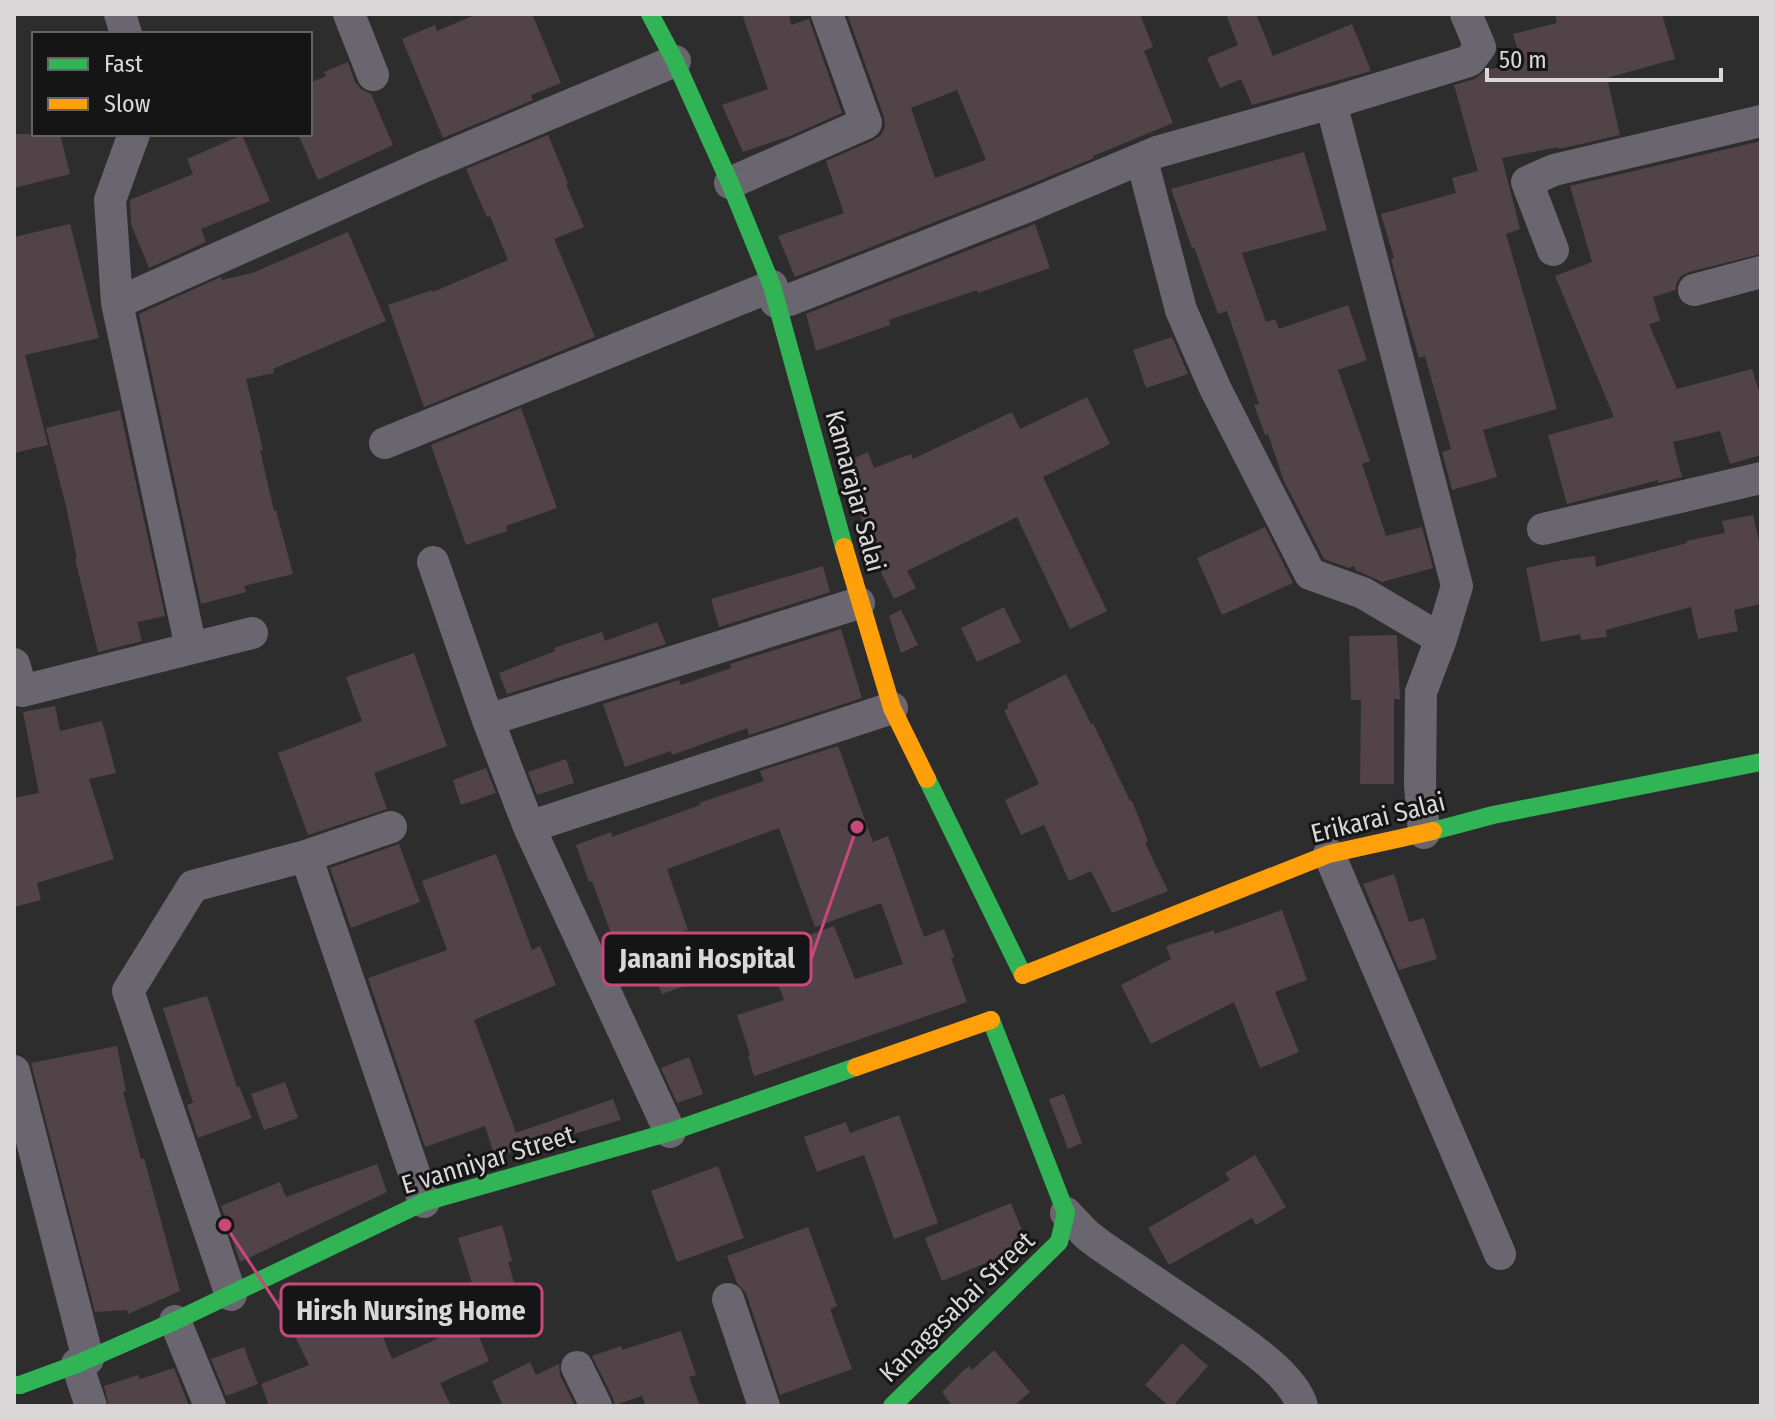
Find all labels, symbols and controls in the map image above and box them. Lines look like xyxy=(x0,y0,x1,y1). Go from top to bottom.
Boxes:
legend xyxy=(32,32,312,136)
scale bar xyxy=(1487,32,1721,82)
text: 50 m xyxy=(1499,46,1547,74)
text: Fast xyxy=(104,50,143,78)
text: Slow xyxy=(104,90,151,118)
street label: Kamarajar Salai xyxy=(819,407,891,575)
street label: Erikarai Salai xyxy=(1308,786,1448,850)
callout: Janani Hospital xyxy=(603,933,811,985)
text: Janani Hospital xyxy=(618,942,795,975)
street label: E vanniyar Street xyxy=(398,1119,579,1201)
street label: Kanagasabai Street xyxy=(873,1225,1041,1389)
callout: Hirsh Nursing Home xyxy=(281,1284,542,1336)
text: Hirsh Nursing Home xyxy=(296,1294,526,1327)

